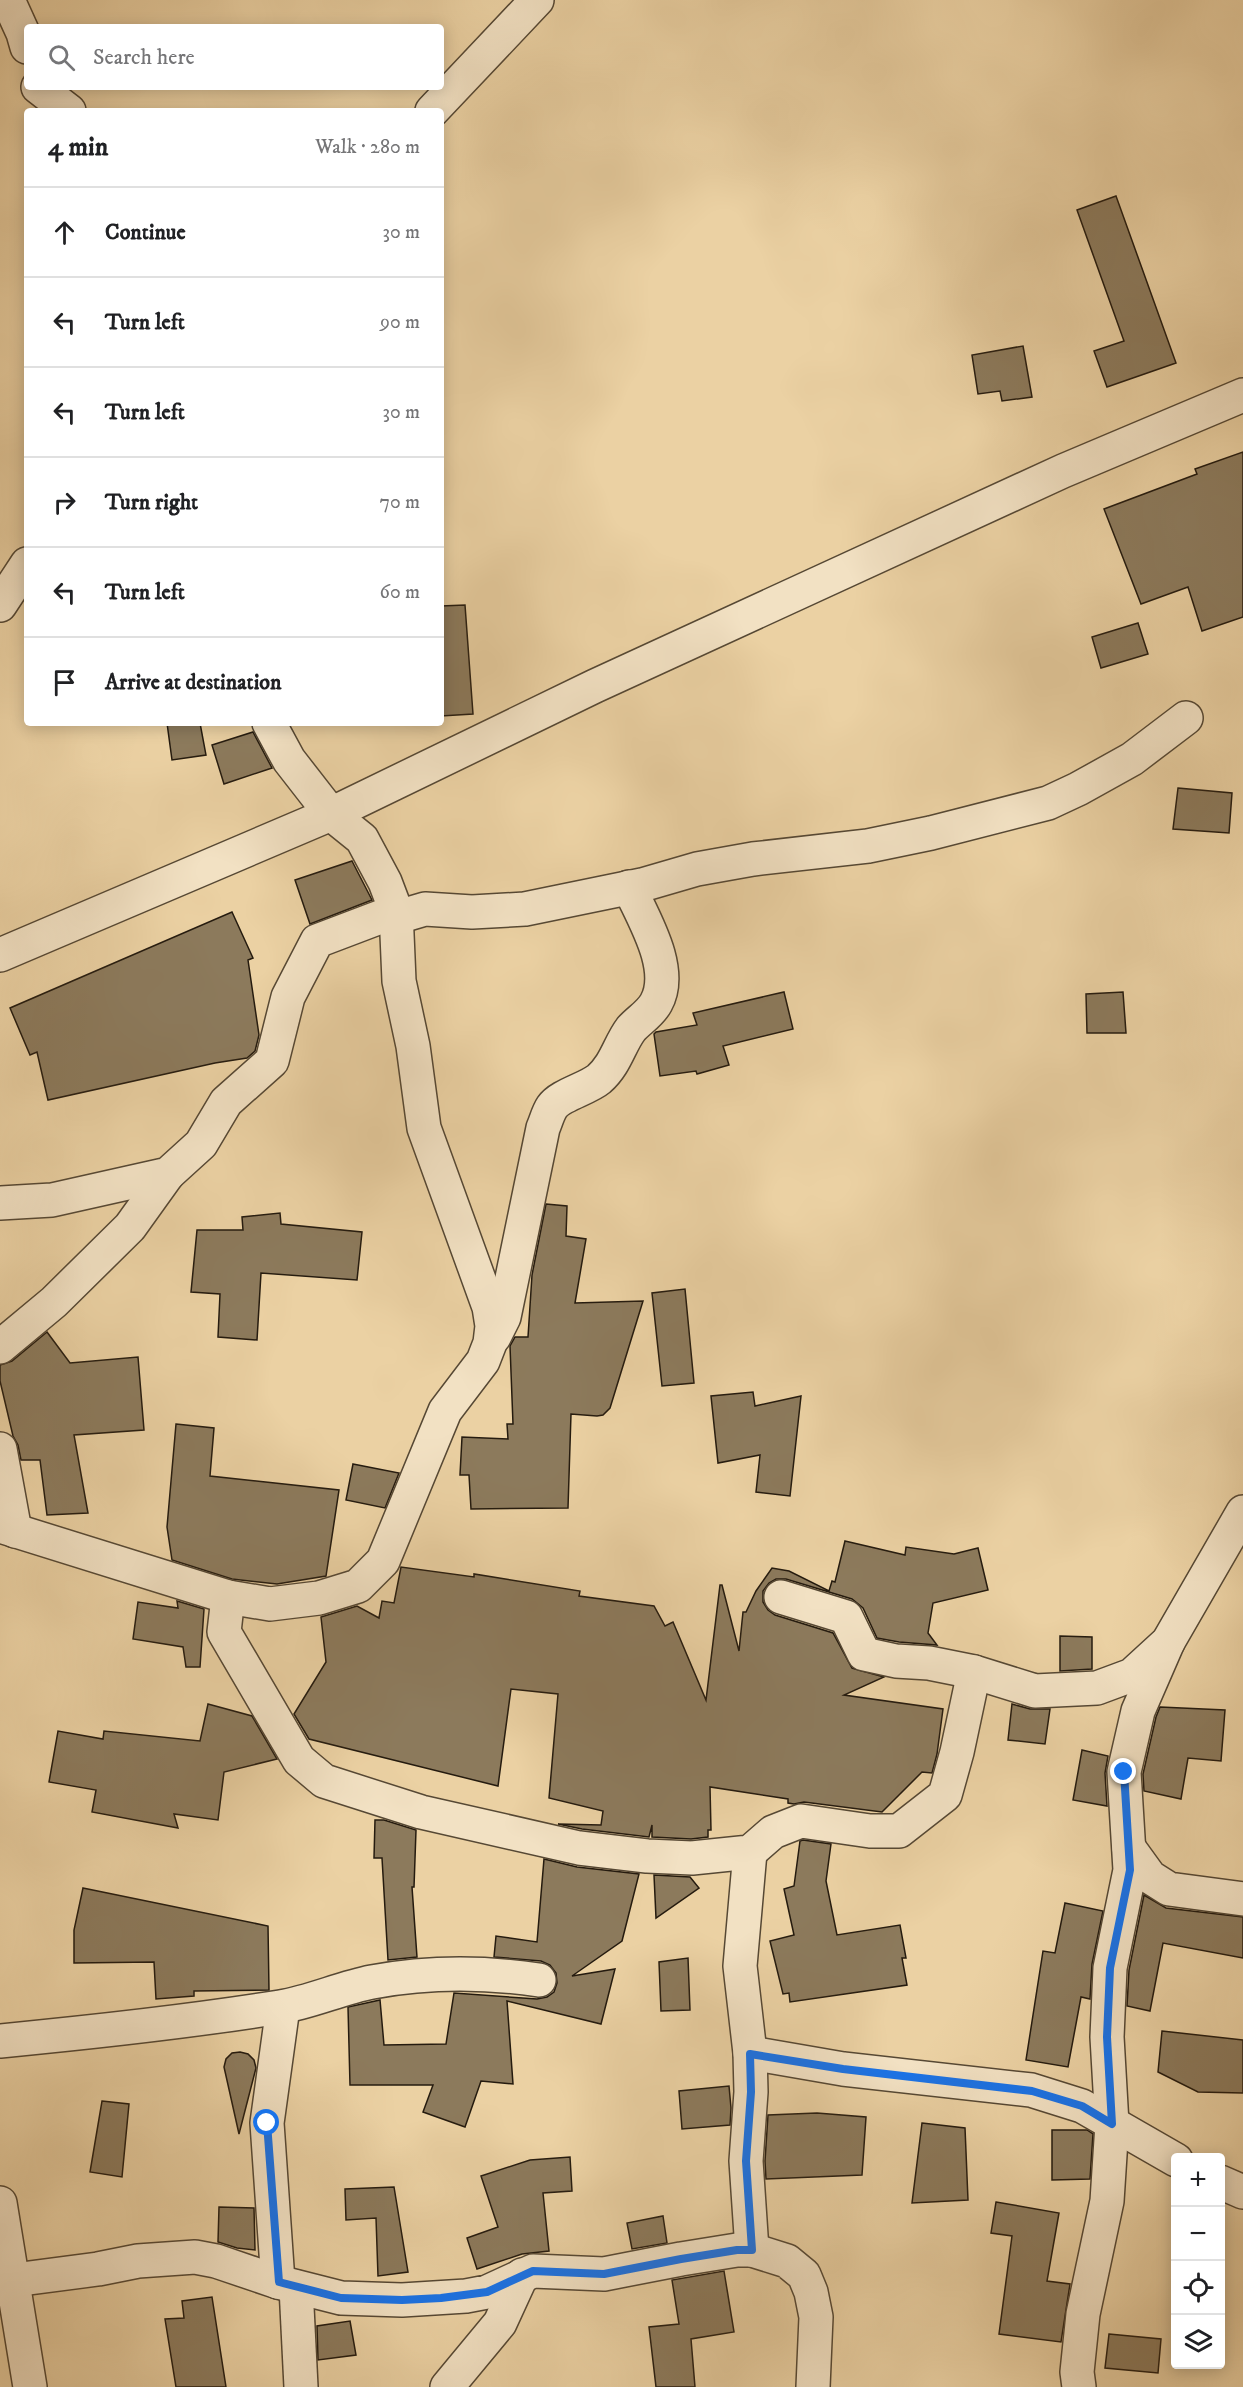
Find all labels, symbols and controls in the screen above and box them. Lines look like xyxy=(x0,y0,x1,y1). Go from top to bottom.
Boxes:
search box xyxy=(24,24,444,90)
icon: search xyxy=(45,41,78,74)
text: Search here xyxy=(93,44,195,71)
text: 4 min xyxy=(48,131,108,164)
text: Walk · 280 m xyxy=(315,135,420,160)
icon: ahead xyxy=(48,216,81,249)
text: Continue xyxy=(105,219,186,246)
text: 30 m xyxy=(382,220,420,245)
icon: left xyxy=(48,306,81,339)
text: Turn left xyxy=(105,309,185,336)
text: 90 m xyxy=(380,310,420,335)
icon: left xyxy=(48,396,81,429)
text: Turn left xyxy=(105,399,185,426)
text: 30 m xyxy=(382,400,420,425)
icon: right xyxy=(48,486,81,519)
text: Turn right xyxy=(105,489,198,516)
text: 70 m xyxy=(379,490,420,515)
icon: left xyxy=(48,576,81,609)
text: Turn left xyxy=(105,579,185,606)
text: 60 m xyxy=(380,580,420,605)
icon: arrive xyxy=(48,666,81,699)
text: Arrive at destination xyxy=(105,669,282,696)
route end xyxy=(1110,1758,1136,1784)
route start xyxy=(253,2109,279,2135)
map controls xyxy=(1171,2153,1225,2369)
button: + xyxy=(1171,2153,1225,2207)
button: − xyxy=(1171,2207,1225,2261)
button: locate xyxy=(1171,2261,1225,2315)
button: layers xyxy=(1171,2315,1225,2369)

